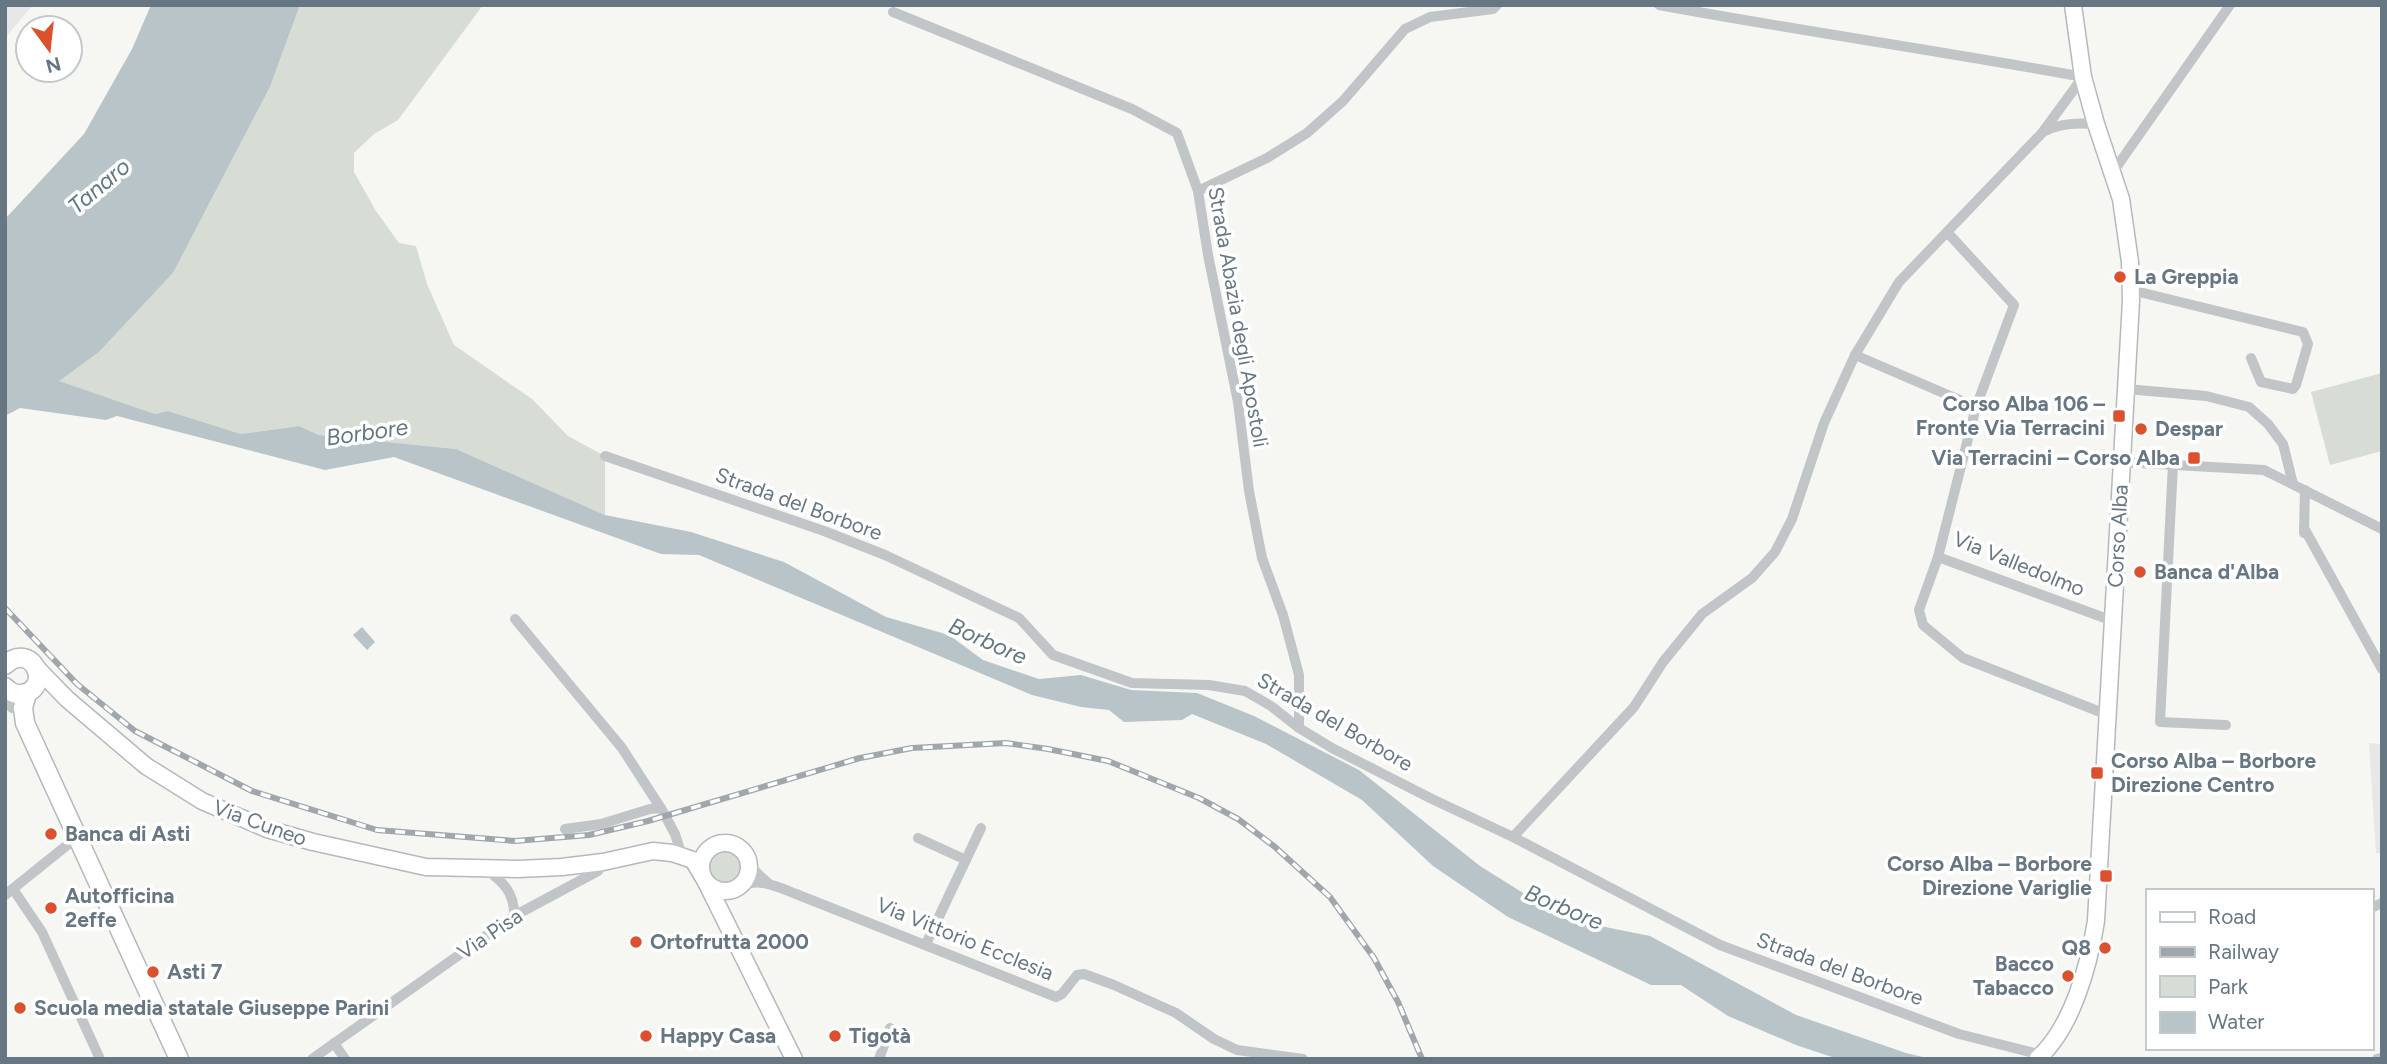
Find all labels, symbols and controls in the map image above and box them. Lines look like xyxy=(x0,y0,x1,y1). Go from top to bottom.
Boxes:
north arrow xyxy=(14,14,84,84)
text: N xyxy=(43,52,63,78)
water label: Tanaro xyxy=(62,152,136,220)
street label: Strada Abazia degli Apostoli xyxy=(1203,185,1274,449)
place label: La Greppia xyxy=(2134,264,2239,289)
marker: La Greppia xyxy=(2112,269,2128,285)
place label: Corso Alba 106 – Fronte Via Terracini xyxy=(1916,391,2105,440)
marker: Corso Alba 106 – Fronte Via Terracini xyxy=(2111,408,2127,424)
water label: Borbore xyxy=(324,412,410,452)
place label: Despar xyxy=(2155,416,2223,441)
marker: Despar xyxy=(2133,421,2149,437)
place label: Via Terracini – Corso Alba xyxy=(1931,445,2180,470)
marker: Via Terracini – Corso Alba xyxy=(2186,450,2202,466)
street label: Strada del Borbore xyxy=(712,462,886,545)
street label: Corso Alba xyxy=(2102,484,2133,588)
street label: Via Valledolmo xyxy=(1950,526,2089,601)
place label: Banca d'Alba xyxy=(2154,559,2279,584)
marker: Banca d'Alba xyxy=(2132,564,2148,580)
water label: Borbore xyxy=(945,611,1032,671)
street label: Strada del Borbore xyxy=(1253,667,1418,776)
place label: Corso Alba – Borbore Direzione Centro xyxy=(2111,748,2316,797)
marker: Corso Alba – Borbore Direzione Centro xyxy=(2089,765,2105,781)
street label: Via Cuneo xyxy=(210,794,310,851)
place label: Banca di Asti xyxy=(65,821,190,846)
marker: Banca di Asti xyxy=(43,826,59,842)
place label: Corso Alba – Borbore Direzione Variglie xyxy=(1887,851,2092,900)
marker: Corso Alba – Borbore Direzione Variglie xyxy=(2098,868,2114,884)
water label: Borbore xyxy=(1521,878,1608,936)
place label: Autofficina 2effe xyxy=(65,883,174,932)
legend xyxy=(2146,889,2373,1050)
street label: Via Vittorio Ecclesia xyxy=(873,892,1057,985)
marker: Autofficina 2effe xyxy=(43,900,59,916)
street label: Via Pisa xyxy=(453,903,527,964)
text: Road xyxy=(2208,904,2256,929)
street label: Strada del Borbore xyxy=(1753,927,1927,1010)
place label: Ortofrutta 2000 xyxy=(650,929,809,954)
marker: Ortofrutta 2000 xyxy=(628,934,644,950)
place label: Q8 xyxy=(2062,935,2091,960)
text: Railway xyxy=(2208,939,2279,964)
marker: Q8 xyxy=(2097,940,2113,956)
place label: Bacco Tabacco xyxy=(1973,951,2054,1000)
place label: Asti 7 xyxy=(167,959,223,984)
marker: Asti 7 xyxy=(145,964,161,980)
marker: Bacco Tabacco xyxy=(2060,968,2076,984)
text: Park xyxy=(2208,974,2249,999)
place label: Scuola media statale Giuseppe Parini xyxy=(34,995,389,1020)
marker: Scuola media statale Giuseppe Parini xyxy=(12,1000,28,1016)
text: Water xyxy=(2208,1009,2264,1034)
place label: Happy Casa xyxy=(660,1023,776,1048)
place label: Tigotà xyxy=(849,1023,911,1048)
marker: Happy Casa xyxy=(638,1028,654,1044)
marker: Tigotà xyxy=(827,1028,843,1044)

